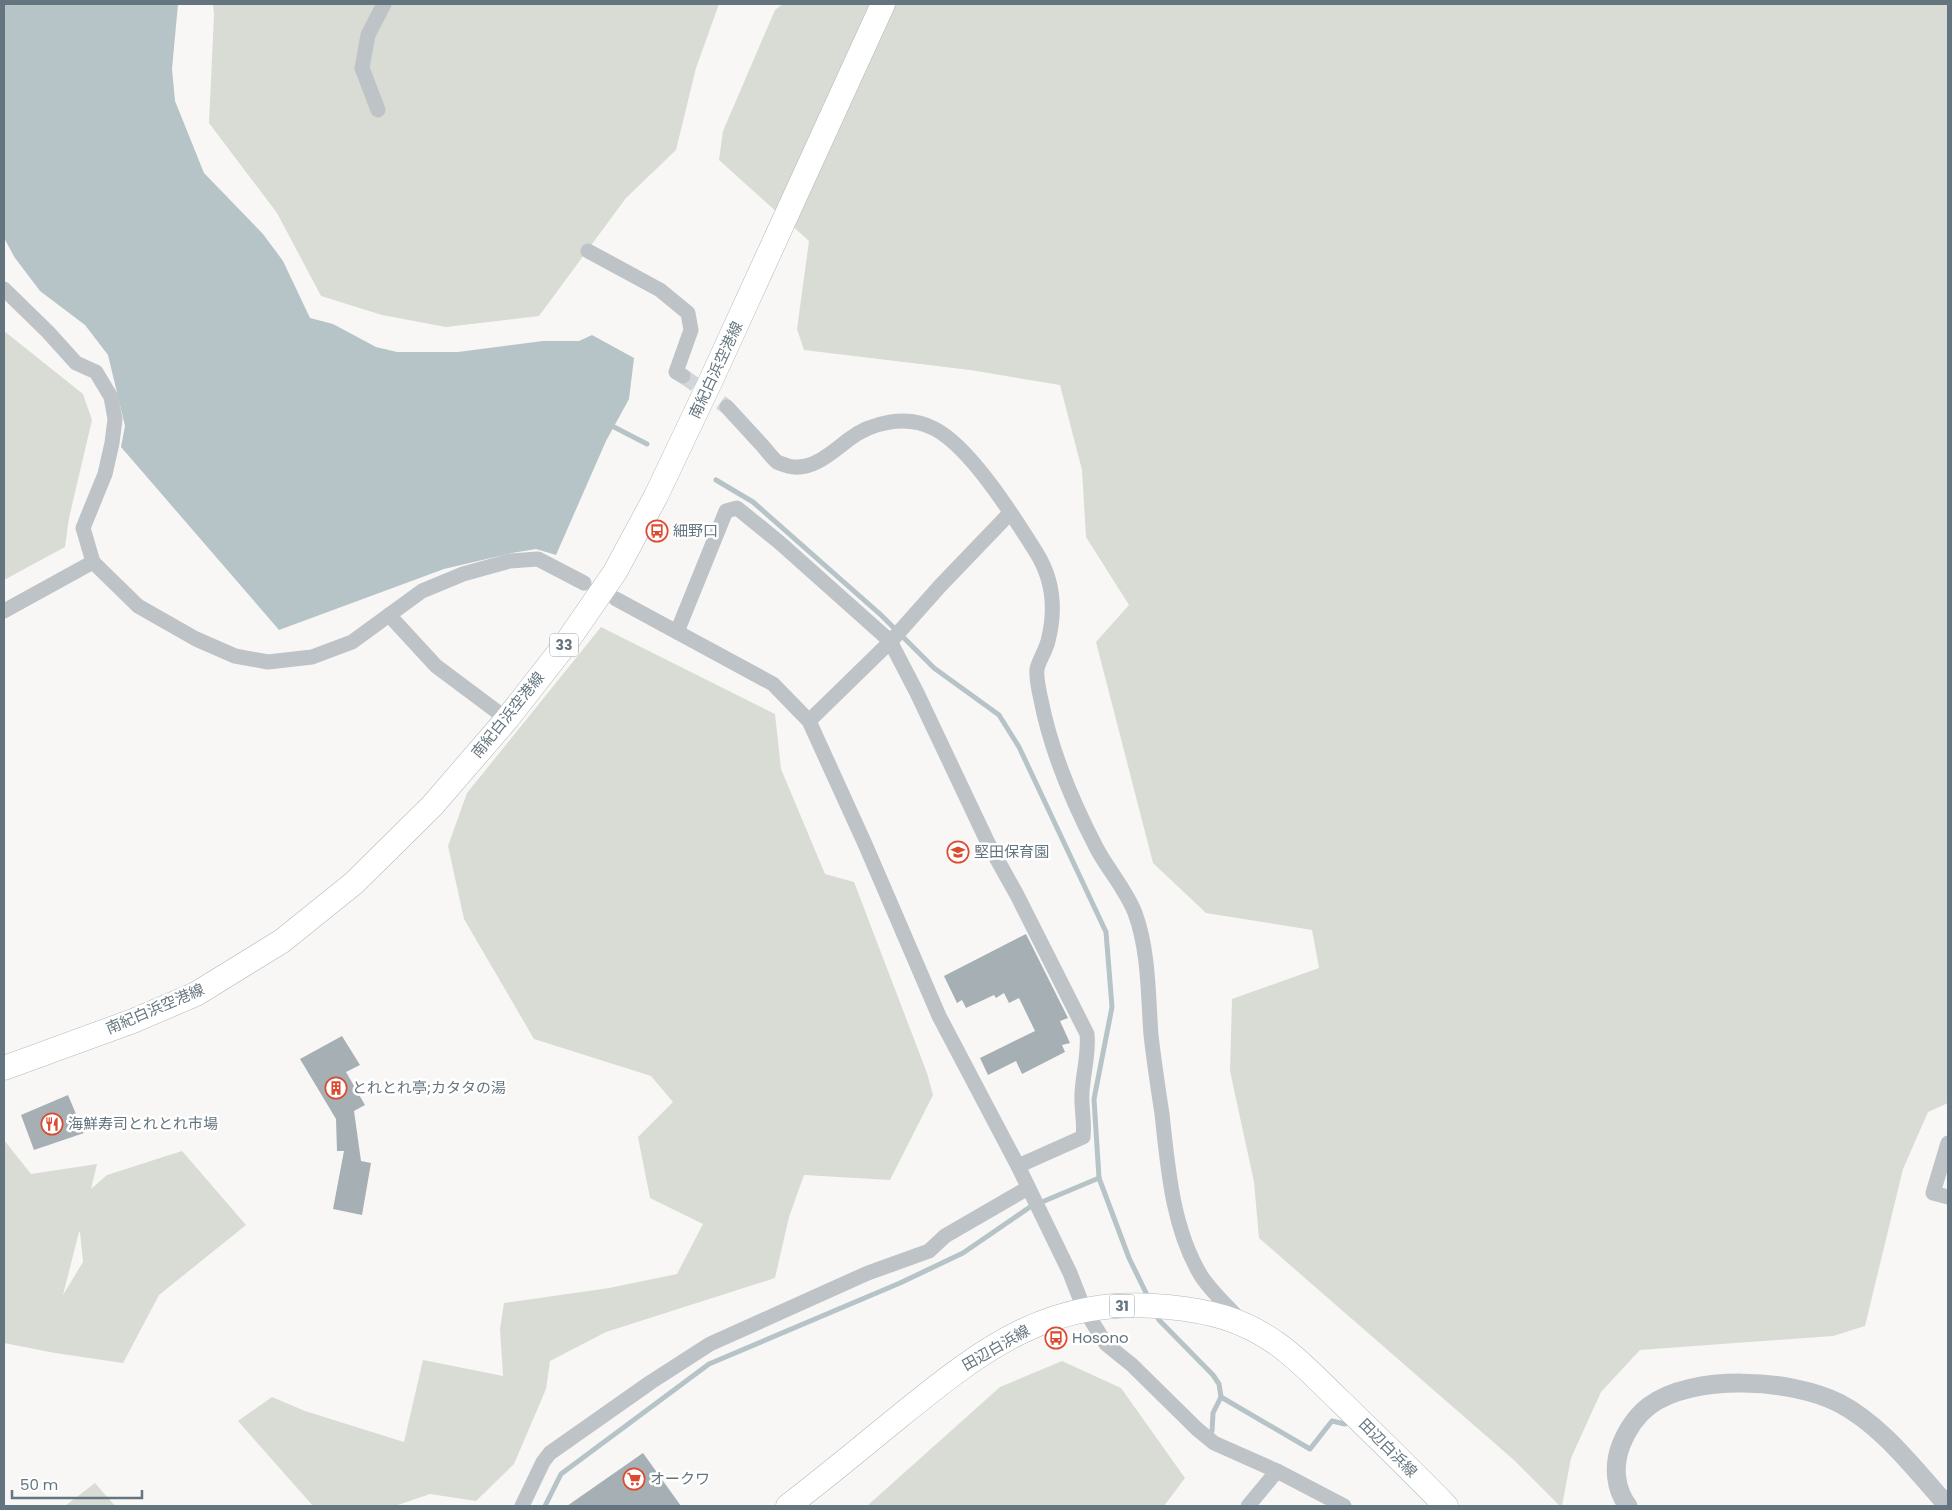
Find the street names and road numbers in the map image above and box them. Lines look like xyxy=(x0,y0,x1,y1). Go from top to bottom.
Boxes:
street label: 南紀白浜空港線 xyxy=(684,318,747,422)
road number: 33 xyxy=(550,634,578,656)
street label: 南紀白浜空港線 xyxy=(466,667,549,762)
street label: 南紀白浜空港線 xyxy=(102,978,207,1039)
road number: 31 xyxy=(1110,1294,1134,1318)
street label: 田辺白浜線 xyxy=(958,1320,1033,1375)
street label: 田辺白浜線 xyxy=(1354,1414,1422,1482)

